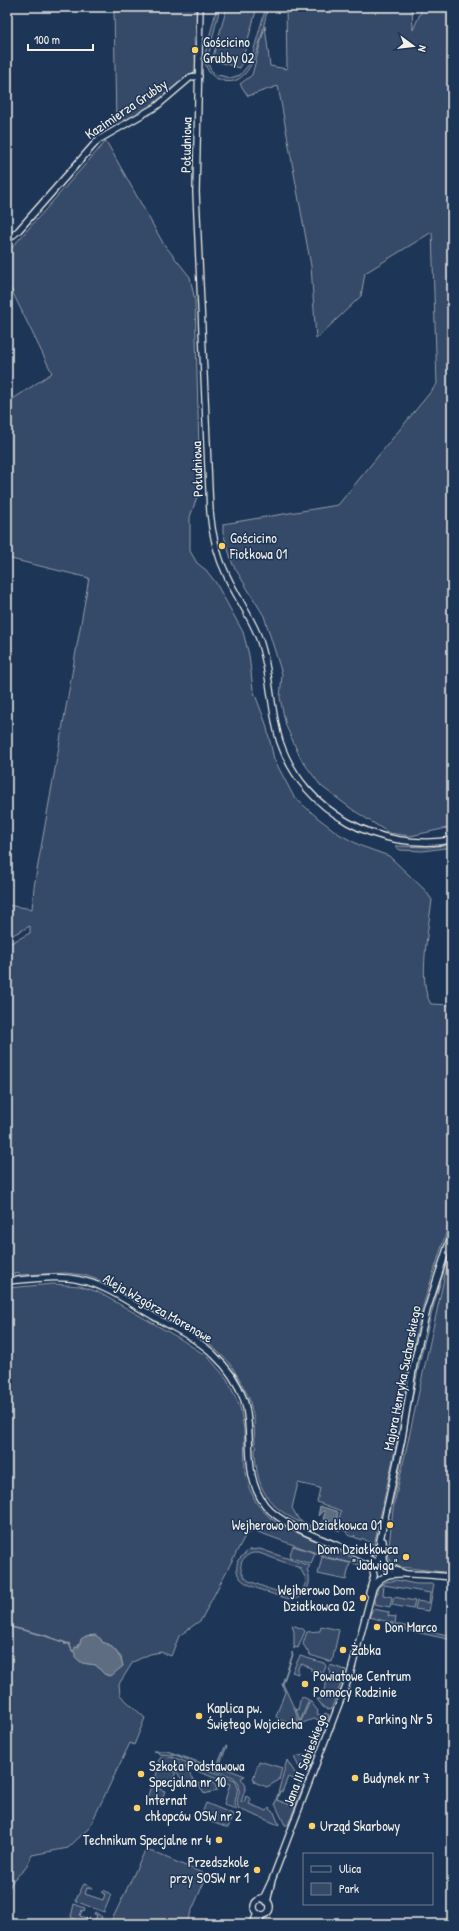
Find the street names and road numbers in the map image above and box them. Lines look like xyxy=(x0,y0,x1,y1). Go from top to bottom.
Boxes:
street label: Kazimierza Grubby xyxy=(81,74,171,144)
street label: Południowa xyxy=(176,116,195,173)
street label: Południowa xyxy=(186,440,207,497)
street label: Aleja Wzgórza Morenowe xyxy=(99,1268,217,1348)
street label: Majora Henryka Sucharskiego xyxy=(378,1304,426,1452)
street label: Jana III Sobieskiego xyxy=(278,1711,332,1809)

